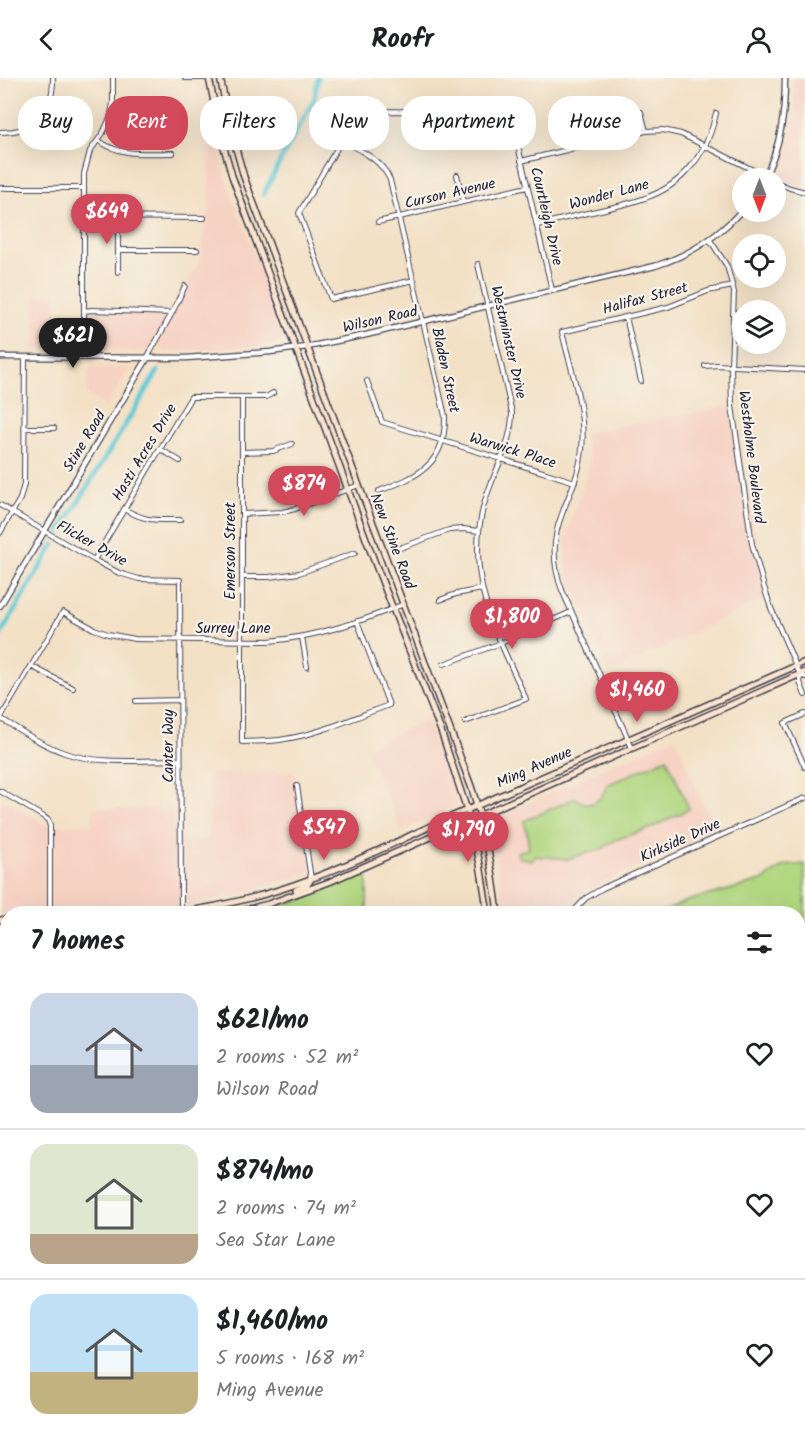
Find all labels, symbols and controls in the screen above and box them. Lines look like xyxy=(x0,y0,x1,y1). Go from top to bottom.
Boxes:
text: Roofr xyxy=(371,18,434,61)
icon: back xyxy=(30,23,63,56)
icon: person xyxy=(742,23,775,56)
chip: Buy xyxy=(18,96,93,150)
chip: Rent xyxy=(105,96,188,150)
chip: Filters xyxy=(200,96,297,150)
chip: New xyxy=(309,96,389,150)
chip: Apartment xyxy=(401,96,536,150)
chip: House xyxy=(548,96,642,150)
street label: Courtleigh Drive xyxy=(523,165,569,268)
north arrow xyxy=(732,168,786,222)
map controls xyxy=(732,168,786,354)
street label: Curson Avenue xyxy=(402,172,498,216)
street label: Wonder Lane xyxy=(567,173,652,217)
pin: $649 xyxy=(71,194,143,245)
text: $649 xyxy=(85,197,129,229)
button: locate xyxy=(732,234,786,288)
street label: Halifax Street xyxy=(600,276,691,322)
street label: Westminster Drive xyxy=(483,283,533,401)
street label: Wilson Road xyxy=(340,300,421,340)
button: layers xyxy=(732,300,786,354)
pin: $621 xyxy=(37,318,109,369)
text: $621 xyxy=(53,321,93,353)
street label: Bladen Street xyxy=(424,325,466,415)
street label: Westholme Boulevard xyxy=(731,389,771,525)
street label: Hasti Acres Drive xyxy=(106,399,184,506)
street label: Stine Road xyxy=(57,406,113,477)
street label: Warwick Place xyxy=(466,426,559,476)
pin: $874 xyxy=(268,466,340,517)
text: $874 xyxy=(282,469,326,501)
street label: New Stine Road xyxy=(363,490,422,593)
street label: Emerson Street xyxy=(219,502,243,600)
street label: Flicker Drive xyxy=(52,515,132,573)
pin: $1,800 xyxy=(463,599,561,650)
text: $1,800 xyxy=(484,602,540,634)
street label: Surrey Lane xyxy=(196,617,271,641)
pin: $1,460 xyxy=(588,672,686,723)
text: $1,460 xyxy=(609,675,665,707)
street label: Canter Way xyxy=(157,708,181,783)
street label: Ming Avenue xyxy=(493,740,576,795)
pin: $547 xyxy=(288,810,360,861)
pin: $1,790 xyxy=(419,812,517,863)
street label: Kirkside Drive xyxy=(636,812,725,869)
text: $547 xyxy=(303,813,345,845)
text: $1,790 xyxy=(442,815,494,847)
text: 7 homes xyxy=(30,921,125,963)
icon: filters xyxy=(743,926,776,959)
text: $621/mo xyxy=(216,1000,309,1042)
icon: home xyxy=(78,1017,150,1089)
icon: heart xyxy=(743,1037,776,1070)
text: 2 rooms · 52 m² xyxy=(216,1042,358,1074)
text: Wilson Road xyxy=(216,1074,318,1106)
text: $874/mo xyxy=(216,1151,314,1193)
icon: home xyxy=(78,1168,150,1240)
icon: heart xyxy=(743,1188,776,1221)
text: 2 rooms · 74 m² xyxy=(216,1193,356,1225)
text: Sea Star Lane xyxy=(216,1225,335,1257)
text: $1,460/mo xyxy=(216,1301,328,1343)
icon: home xyxy=(78,1318,150,1390)
icon: heart xyxy=(743,1338,776,1371)
text: 5 rooms · 168 m² xyxy=(216,1343,364,1375)
text: Ming Avenue xyxy=(216,1375,324,1407)

